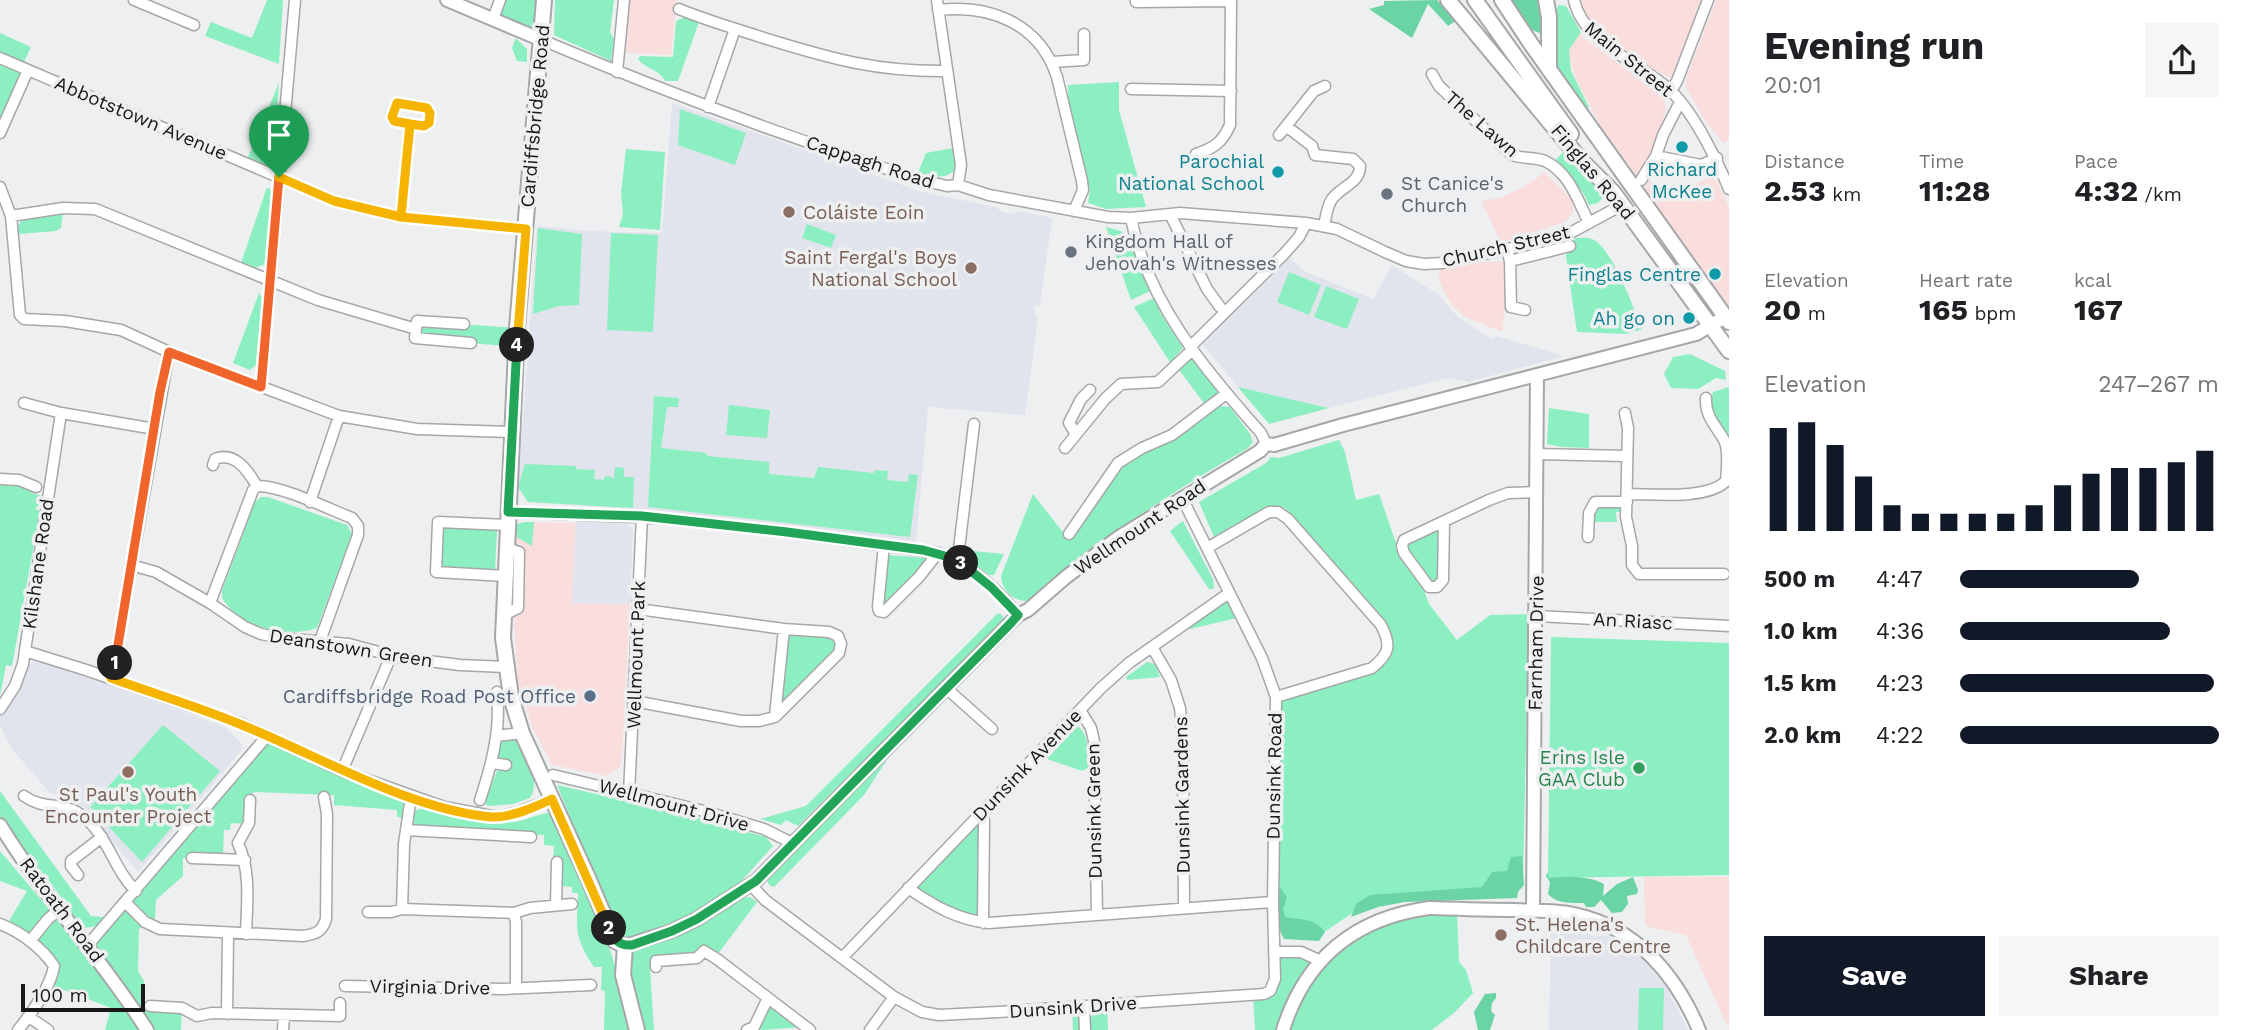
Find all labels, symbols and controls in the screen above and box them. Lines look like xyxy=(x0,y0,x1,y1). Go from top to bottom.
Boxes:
street label: Main Street xyxy=(1580,16,1678,102)
street label: Cardiffsbridge Road xyxy=(516,23,554,209)
button: share xyxy=(2145,23,2219,97)
text: Evening run xyxy=(1764,24,1984,68)
street label: Abbotstown Avenue xyxy=(51,71,231,165)
text: 20:01 xyxy=(1764,72,1822,99)
street label: The Lawn xyxy=(1441,86,1523,162)
pin xyxy=(249,105,309,177)
icon: arrive xyxy=(260,116,298,154)
street label: Finglas Road xyxy=(1546,119,1640,225)
street label: Cappagh Road xyxy=(803,130,937,194)
marker: Richard McKee xyxy=(1674,139,1690,155)
place label: Parochial National School xyxy=(1118,150,1264,195)
text: Distance xyxy=(1764,150,1845,173)
text: Time xyxy=(1919,150,1964,173)
text: Pace xyxy=(2074,150,2118,173)
place label: Richard McKee xyxy=(1647,158,1717,203)
marker: Parochial National School xyxy=(1270,164,1286,180)
place label: St Canice's Church xyxy=(1401,172,1504,217)
text: 2.53 xyxy=(1764,173,1826,208)
text: 11:28 xyxy=(1919,173,1991,208)
text: 4:32 xyxy=(2074,173,2138,208)
text: km xyxy=(1826,183,1861,206)
text: /km xyxy=(2138,183,2182,206)
marker: St Canice's Church xyxy=(1379,186,1395,202)
place label: Coláiste Eoin xyxy=(803,201,924,224)
marker: Coláiste Eoin xyxy=(781,204,797,220)
street label: Church Street xyxy=(1440,220,1572,272)
place label: Kingdom Hall of Jehovah's Witnesses xyxy=(1085,230,1277,275)
marker: Kingdom Hall of Jehovah's Witnesses xyxy=(1063,244,1079,260)
place label: Saint Fergal's Boys National School xyxy=(784,246,957,291)
marker: Saint Fergal's Boys National School xyxy=(963,260,979,276)
place label: Finglas Centre xyxy=(1567,263,1701,286)
marker: Finglas Centre xyxy=(1707,266,1723,282)
text: Elevation xyxy=(1764,269,1849,292)
text: Heart rate xyxy=(1919,269,2013,292)
text: kcal xyxy=(2074,269,2112,292)
text: 20 xyxy=(1764,292,1801,327)
text: 165 xyxy=(1919,292,1968,327)
text: 167 xyxy=(2074,292,2123,327)
text: m xyxy=(1801,302,1826,325)
text: bpm xyxy=(1968,302,2016,325)
place label: Ah go on xyxy=(1593,307,1675,330)
marker: Ah go on xyxy=(1681,310,1697,326)
pin: 4 xyxy=(500,328,534,362)
text: 4 xyxy=(510,333,523,356)
text: Elevation xyxy=(1764,371,1867,398)
text: 247–267 m xyxy=(2098,371,2219,398)
street label: Wellmount Road xyxy=(1070,474,1210,580)
street label: Kilshane Road xyxy=(17,497,59,631)
pin: 3 xyxy=(944,546,978,580)
text: 3 xyxy=(955,551,966,574)
text: 500 m xyxy=(1764,566,1835,593)
text: 4:47 xyxy=(1876,566,1923,593)
street label: Farnham Drive xyxy=(1523,575,1549,711)
street label: Wellmount Park xyxy=(622,580,650,730)
street label: An Riasc xyxy=(1593,607,1673,635)
text: 1.0 km xyxy=(1764,618,1838,645)
text: 4:36 xyxy=(1876,618,1924,645)
street label: Deanstown Green xyxy=(268,624,434,672)
pin: 1 xyxy=(97,646,132,680)
text: 1 xyxy=(110,651,119,674)
text: 1.5 km xyxy=(1764,670,1837,697)
text: 4:23 xyxy=(1876,670,1924,697)
place label: Cardiffsbridge Road Post Office xyxy=(283,685,576,708)
marker: Cardiffsbridge Road Post Office xyxy=(582,688,598,704)
street label: Dunsink Avenue xyxy=(968,704,1086,826)
street label: Dunsink Road xyxy=(1261,712,1287,840)
street label: Dunsink Gardens xyxy=(1169,716,1195,874)
text: 2.0 km xyxy=(1764,722,1842,749)
text: 4:22 xyxy=(1876,722,1924,749)
street label: Dunsink Green xyxy=(1081,743,1107,879)
place label: Erins Isle GAA Club xyxy=(1538,746,1625,791)
marker: Erins Isle GAA Club xyxy=(1631,760,1647,776)
marker: St Paul's Youth Encounter Project xyxy=(120,764,136,780)
street label: Wellmount Drive xyxy=(596,774,752,836)
place label: St Paul's Youth Encounter Project xyxy=(44,783,212,828)
street label: Ratoath Road xyxy=(15,853,109,967)
pin: 2 xyxy=(592,911,626,946)
place label: St. Helena's Childcare Centre xyxy=(1515,913,1671,958)
text: 2 xyxy=(603,916,614,939)
marker: St. Helena's Childcare Centre xyxy=(1493,927,1509,943)
button: Save xyxy=(1764,936,1985,1016)
button: Share xyxy=(1999,936,2219,1016)
street label: Virginia Drive xyxy=(369,974,491,1000)
scale bar xyxy=(21,981,145,1013)
text: 100 m xyxy=(32,984,88,1007)
street label: Dunsink Drive xyxy=(1008,991,1138,1023)

